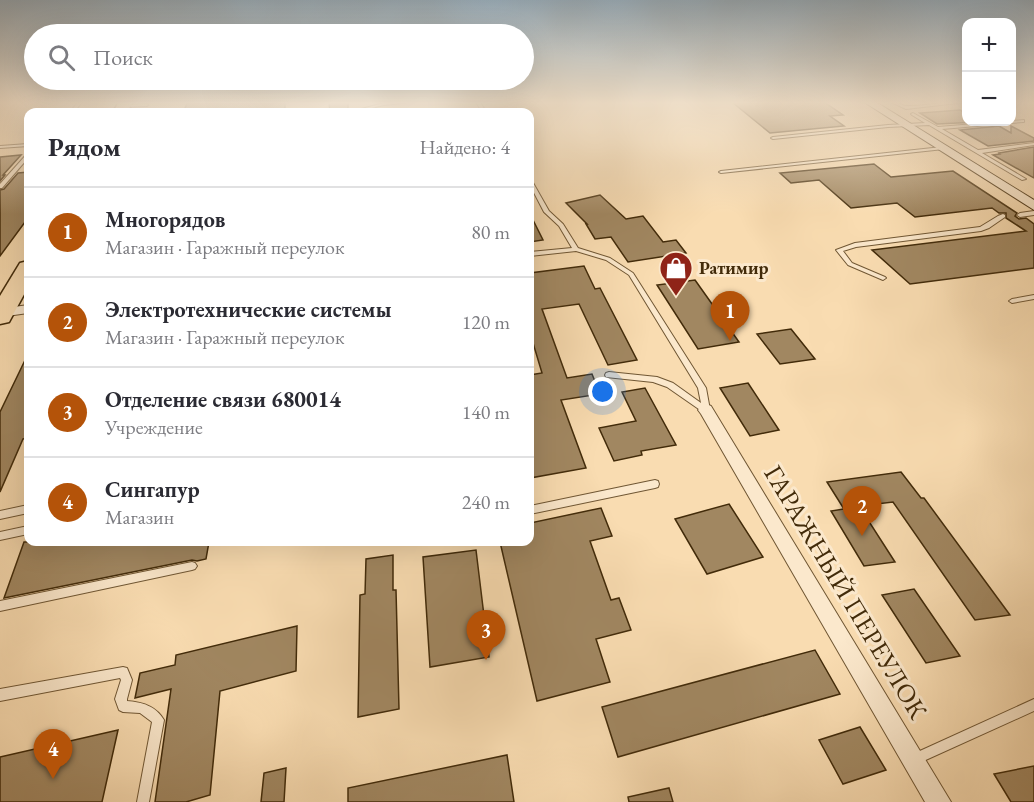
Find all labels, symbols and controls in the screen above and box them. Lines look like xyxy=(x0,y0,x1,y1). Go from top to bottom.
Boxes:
map controls xyxy=(962,18,1016,126)
button: + xyxy=(962,18,1016,72)
search box xyxy=(24,24,534,90)
icon: search xyxy=(45,41,78,74)
text: Поиск xyxy=(93,43,153,72)
button: − xyxy=(962,72,1016,126)
text: Рядом xyxy=(48,130,121,164)
text: Найдено: 4 xyxy=(419,134,510,160)
text: Многорядов xyxy=(105,205,225,234)
text: 1 xyxy=(62,219,73,245)
text: 80 m xyxy=(471,219,510,245)
text: Магазин · Гаражный переулок xyxy=(105,234,344,260)
shop icon: Ратимир xyxy=(658,250,694,297)
place label: Ратимир xyxy=(699,256,769,279)
pin: 1 xyxy=(710,292,750,341)
text: Электротехнические системы xyxy=(105,295,391,324)
text: 2 xyxy=(62,309,73,335)
text: 120 m xyxy=(462,309,510,335)
text: Магазин · Гаражный переулок xyxy=(105,324,344,350)
your location xyxy=(588,377,617,406)
text: Отделение связи 680014 xyxy=(105,385,341,414)
text: 3 xyxy=(62,399,73,425)
text: 140 m xyxy=(462,399,510,425)
text: Учреждение xyxy=(105,414,203,440)
street label: ГАРАЖНЫЙ ПЕРЕУЛОК xyxy=(757,459,936,726)
text: Сингапур xyxy=(105,475,200,504)
pin: 2 xyxy=(842,486,882,536)
text: 4 xyxy=(62,489,73,515)
text: 240 m xyxy=(462,489,510,515)
text: Магазин xyxy=(105,504,174,530)
pin: 3 xyxy=(466,610,506,660)
pin: 4 xyxy=(34,730,72,779)

